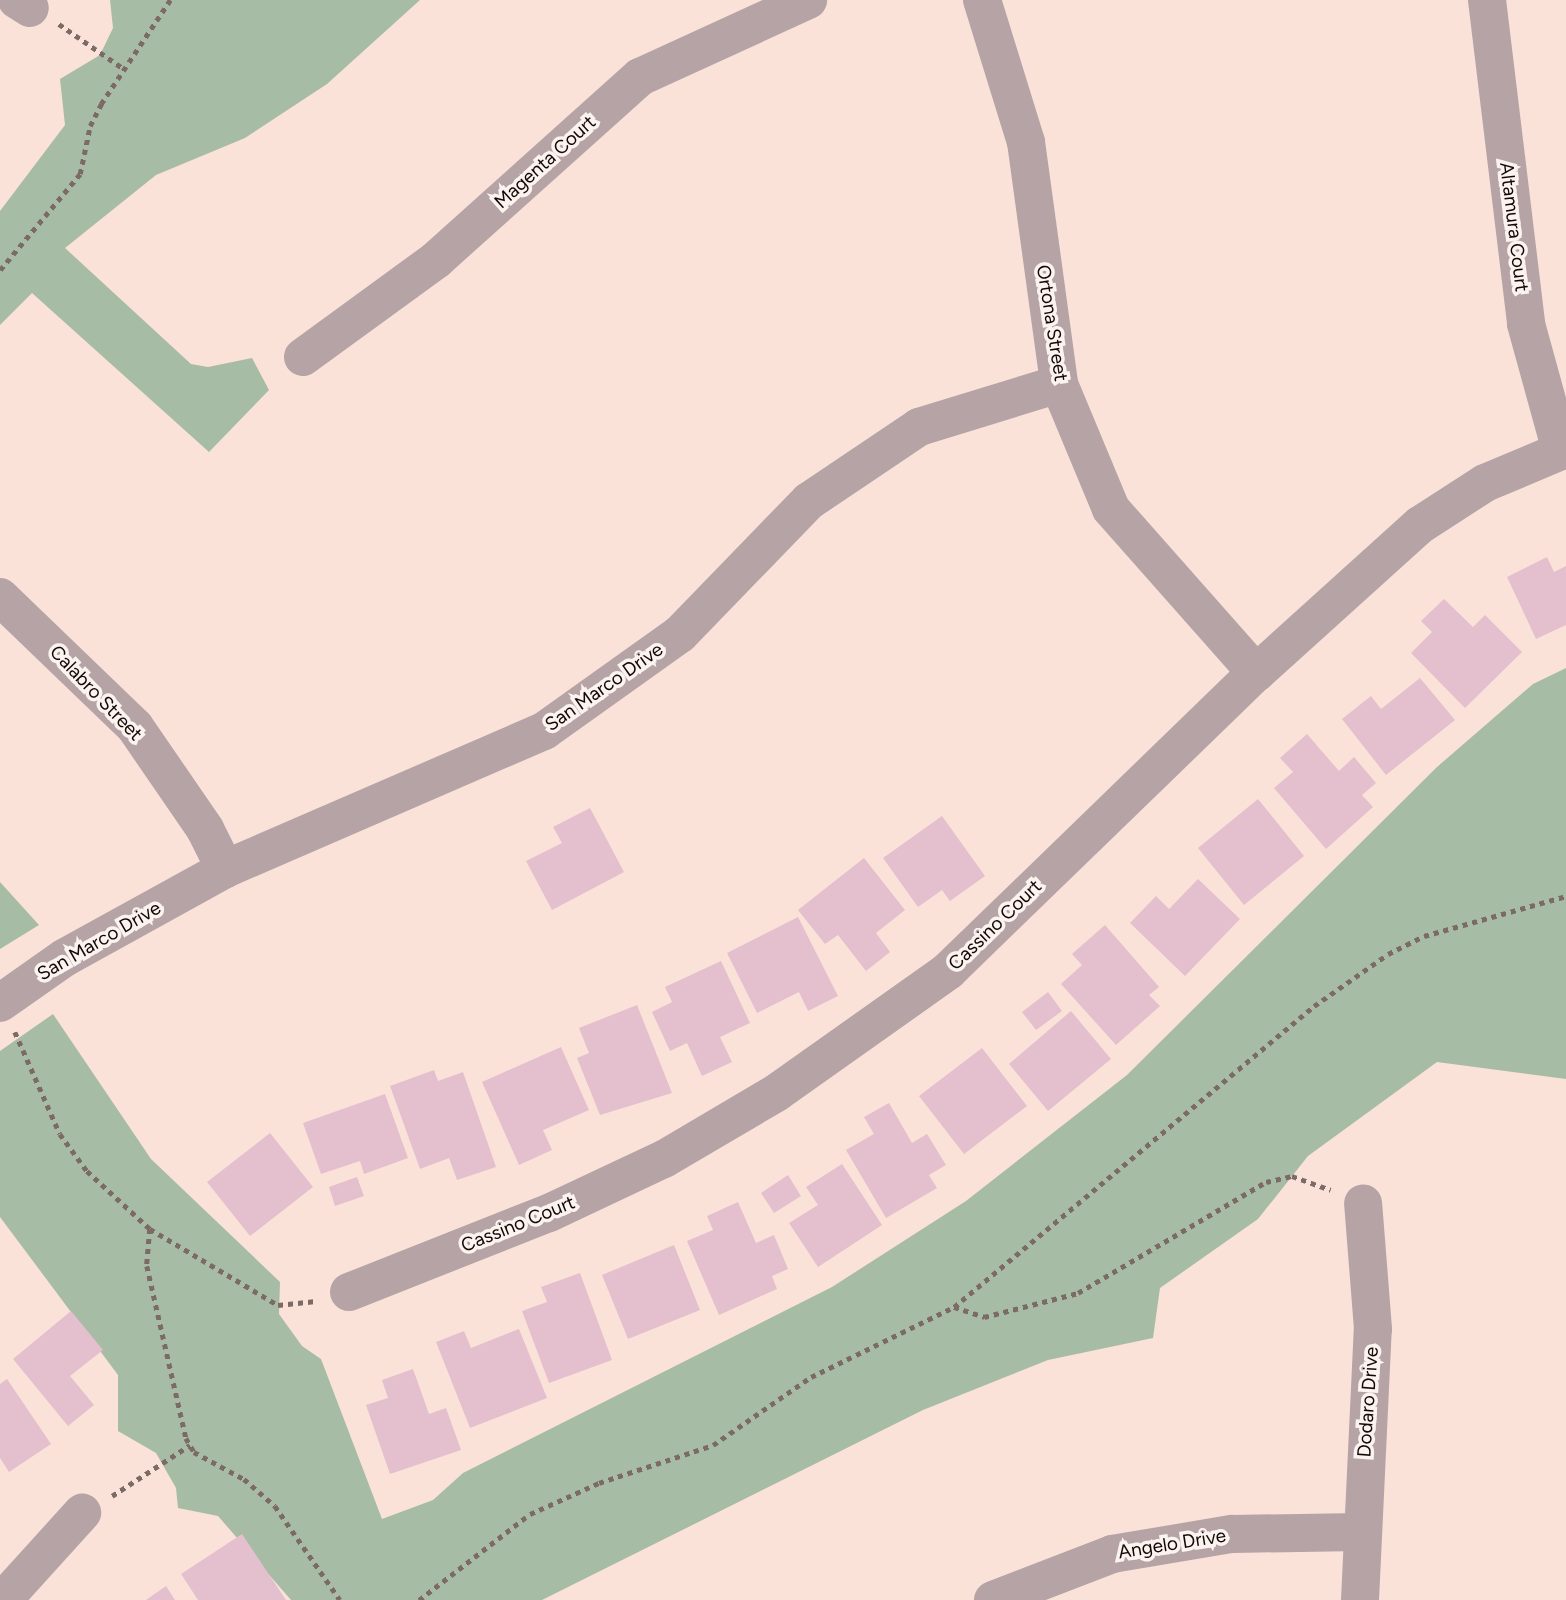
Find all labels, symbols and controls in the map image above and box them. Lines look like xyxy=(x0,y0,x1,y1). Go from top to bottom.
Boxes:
street label: Magenta Court xyxy=(490,111,600,213)
street label: Altamura Court xyxy=(1495,161,1533,293)
street label: Ortona Street xyxy=(1032,263,1072,383)
street label: San Marco Drive xyxy=(541,638,667,736)
street label: Calabro Street xyxy=(45,641,147,745)
street label: Cassino Court xyxy=(944,875,1046,975)
street label: San Marco Drive xyxy=(33,896,165,986)
street label: Cassino Court xyxy=(458,1191,578,1257)
street label: Dodaro Drive xyxy=(1353,1346,1383,1458)
street label: Angelo Drive xyxy=(1116,1524,1228,1564)

